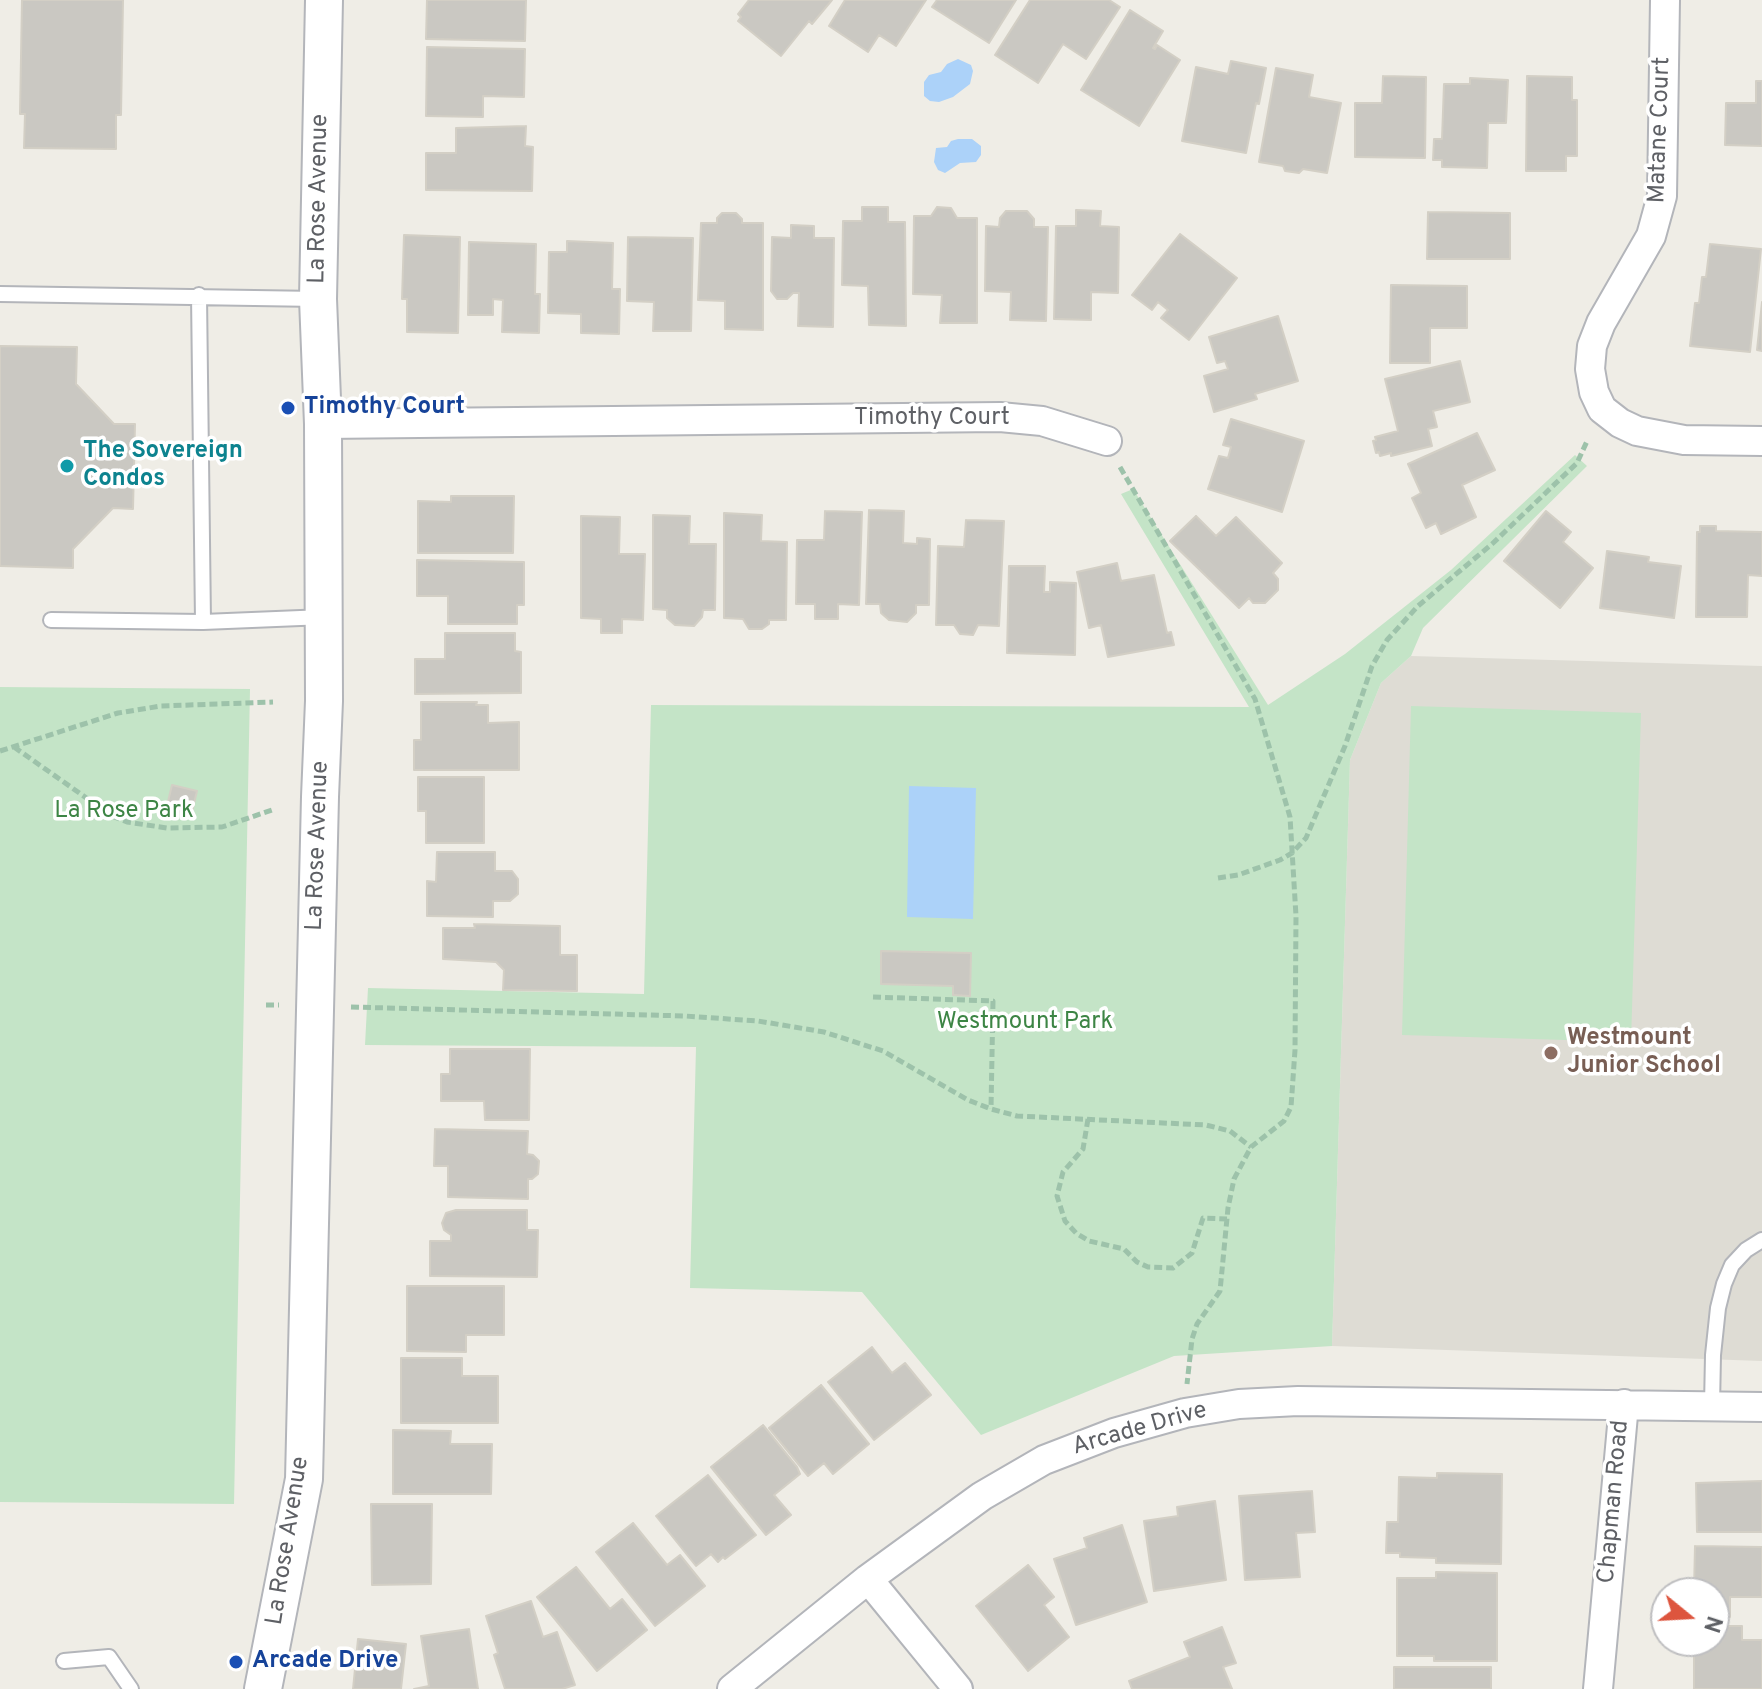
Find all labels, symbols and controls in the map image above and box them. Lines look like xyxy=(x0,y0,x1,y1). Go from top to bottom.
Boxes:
street label: Matane Court xyxy=(1644,56,1678,204)
street label: La Rose Avenue xyxy=(304,114,336,284)
place label: Timothy Court xyxy=(304,394,465,422)
marker: Timothy Court xyxy=(279,399,297,417)
street label: Timothy Court xyxy=(854,405,1010,433)
place label: The Sovereign Condos xyxy=(83,438,243,494)
marker: The Sovereign Condos xyxy=(58,457,76,475)
street label: La Rose Avenue xyxy=(302,761,336,931)
park label: La Rose Park xyxy=(54,798,194,826)
park label: Westmount Park xyxy=(937,1009,1113,1037)
place label: Westmount Junior School xyxy=(1567,1025,1721,1081)
marker: Westmount Junior School xyxy=(1542,1044,1560,1062)
street label: Arcade Drive xyxy=(1069,1397,1211,1463)
street label: Chapman Road xyxy=(1594,1419,1636,1585)
street label: La Rose Avenue xyxy=(261,1455,317,1627)
north arrow xyxy=(1650,1577,1730,1657)
text: N xyxy=(1696,1612,1727,1636)
place label: Arcade Drive xyxy=(252,1648,398,1676)
marker: Arcade Drive xyxy=(227,1653,245,1671)

